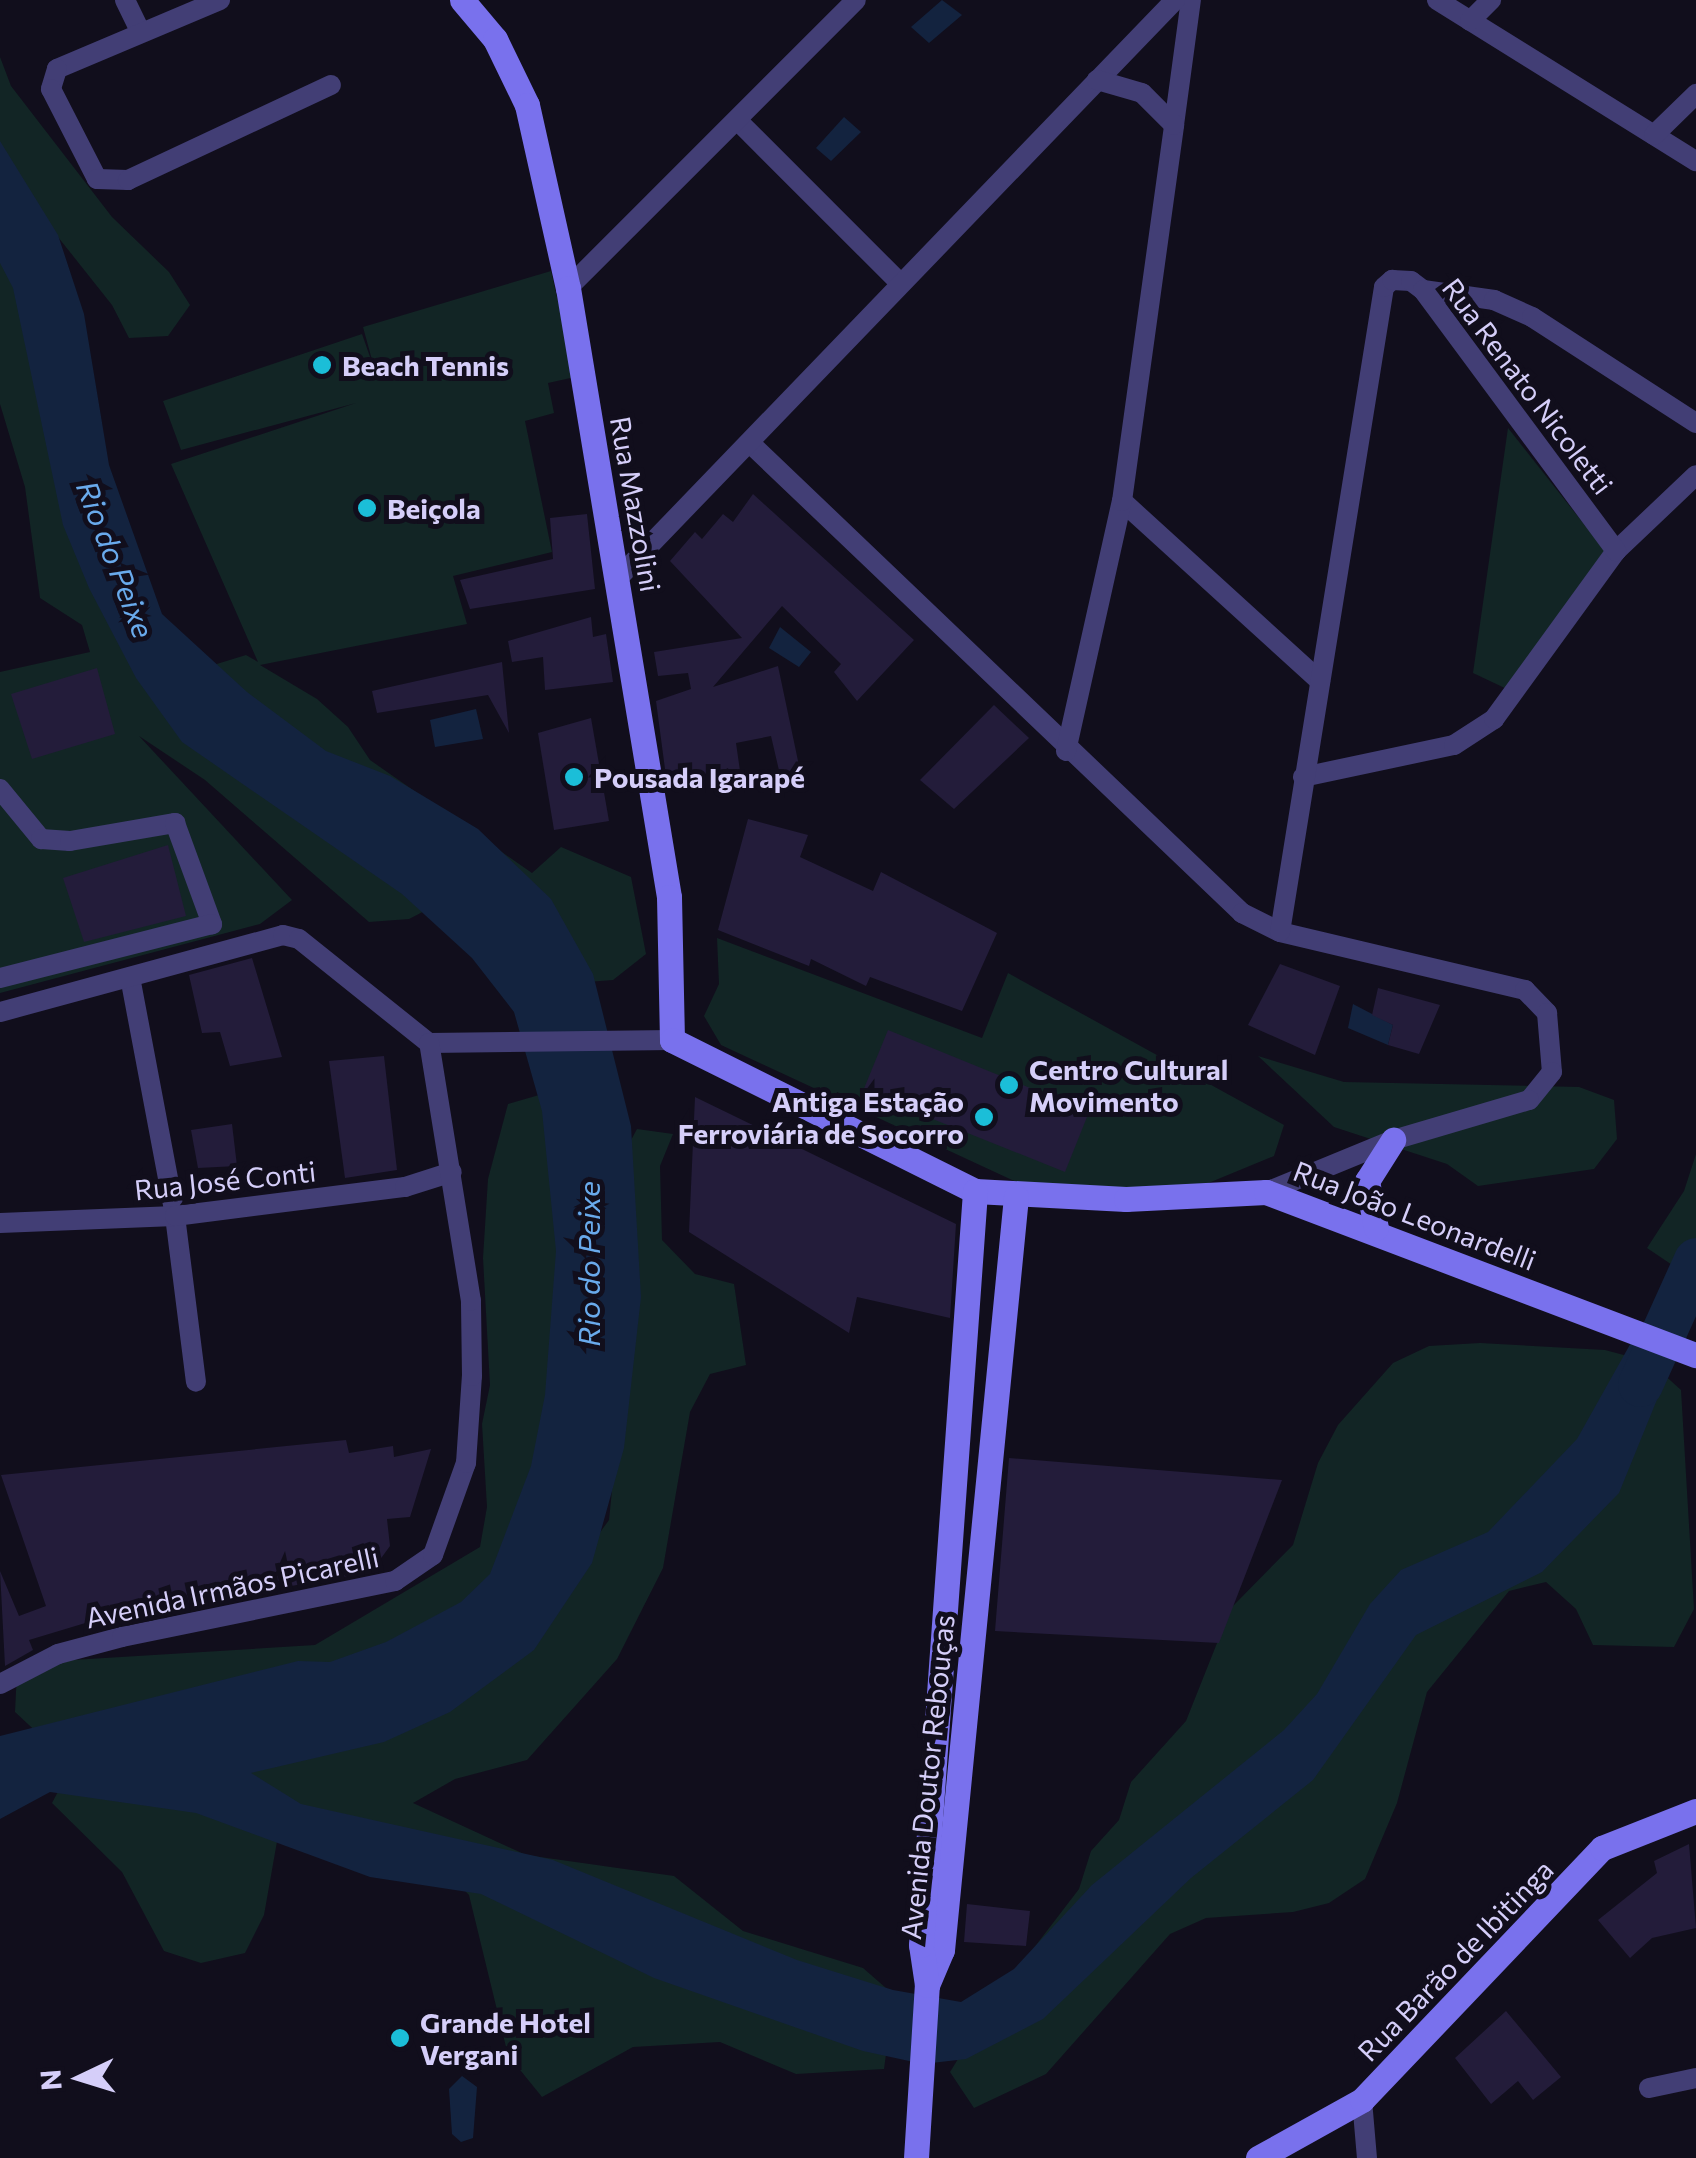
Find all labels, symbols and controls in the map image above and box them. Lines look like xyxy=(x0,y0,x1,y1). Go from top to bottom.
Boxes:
street label: Rua Renato Nicoletti xyxy=(1436,271,1620,501)
place label: Beach Tennis xyxy=(342,348,509,382)
marker: Beach Tennis xyxy=(311,354,333,376)
street label: Rua Mazzolini xyxy=(604,414,668,594)
water label: Rio do Peixe xyxy=(70,475,162,643)
place label: Beiçola xyxy=(387,491,481,525)
marker: Beiçola xyxy=(356,497,378,519)
place label: Pousada Igarapé xyxy=(594,760,805,794)
marker: Pousada Igarapé xyxy=(563,766,585,788)
place label: Centro Cultural Movimento xyxy=(1029,1052,1228,1118)
marker: Centro Cultural Movimento xyxy=(998,1074,1020,1096)
place label: Antiga Estação Ferroviária de Socorro xyxy=(678,1084,964,1150)
marker: Antiga Estação Ferroviária de Socorro xyxy=(973,1106,995,1128)
street label: Rua João Leonardelli xyxy=(1289,1153,1541,1277)
street label: Rua José Conti xyxy=(133,1154,317,1206)
water label: Rio do Peixe xyxy=(570,1181,606,1347)
street label: Avenida Irmãos Picarelli xyxy=(82,1539,382,1635)
street label: Avenida Doutor Rebouças xyxy=(893,1613,961,1941)
street label: Rua Barão de Ibitinga xyxy=(1350,1852,1560,2068)
place label: Grande Hotel Vergani xyxy=(420,2005,591,2071)
marker: Grande Hotel Vergani xyxy=(389,2027,411,2049)
north arrow xyxy=(30,2028,130,2128)
text: N xyxy=(32,2068,68,2092)

